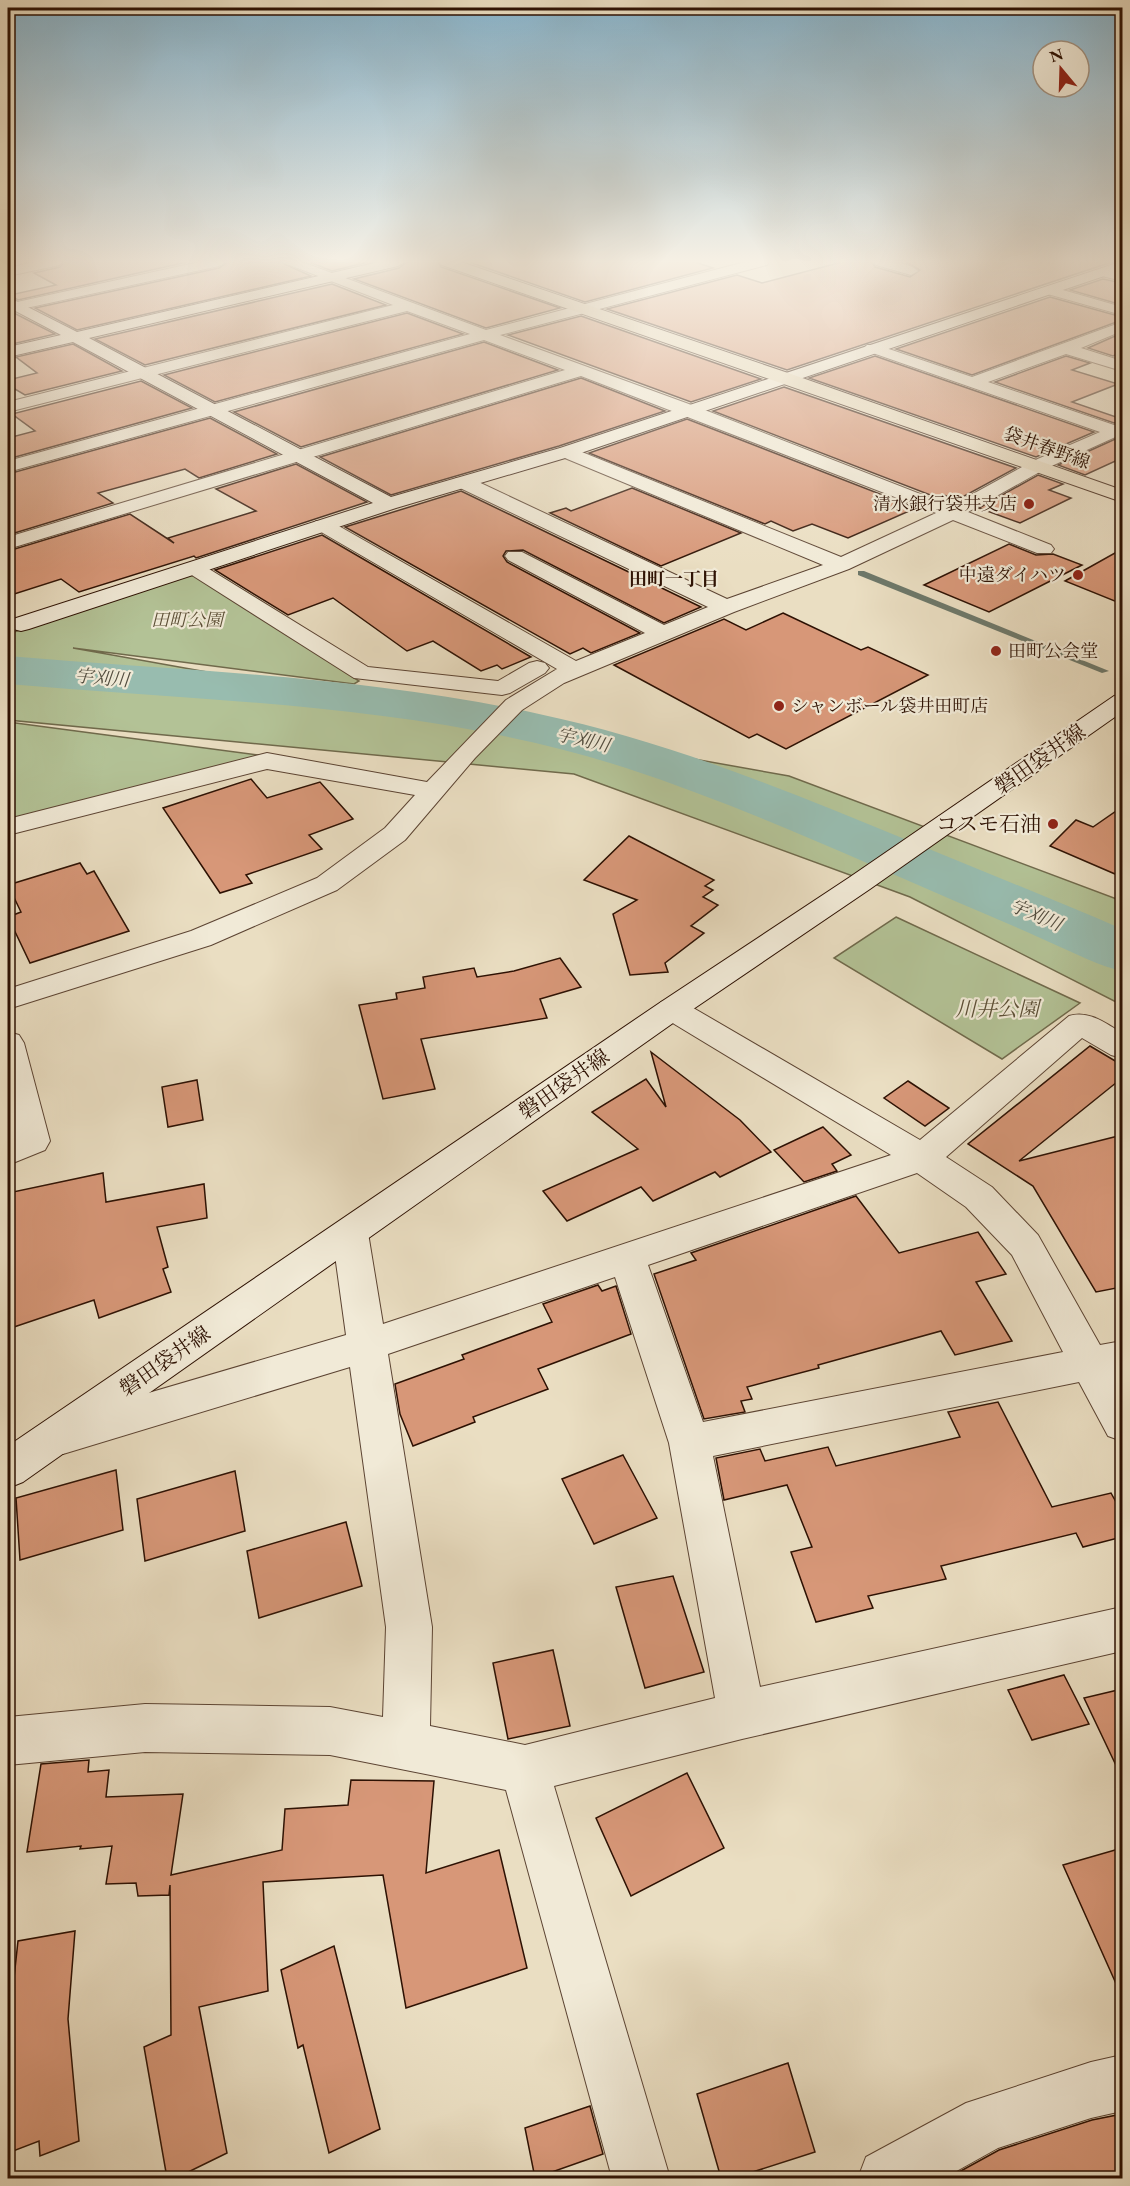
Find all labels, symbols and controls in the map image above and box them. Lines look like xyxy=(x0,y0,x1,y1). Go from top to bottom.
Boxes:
north arrow xyxy=(1031,39,1091,99)
text: N xyxy=(1047,43,1066,67)
street label: 袋井春野線 xyxy=(1001,421,1093,474)
place label: 清水銀行袋井支店 xyxy=(873,492,1017,515)
marker: 清水銀行袋井支店 xyxy=(1022,497,1036,511)
place label: 中遠ダイハツ xyxy=(959,563,1066,586)
district label: 田町一丁目 xyxy=(629,567,719,590)
marker: 中遠ダイハツ xyxy=(1071,568,1085,582)
park label: 田町公園 xyxy=(151,608,226,631)
place label: 田町公会堂 xyxy=(1008,639,1098,662)
marker: 田町公会堂 xyxy=(989,644,1003,658)
water label: 宇刈川 xyxy=(74,664,132,691)
place label: シャンボール袋井田町店 xyxy=(791,694,988,717)
marker: シャンボール袋井田町店 xyxy=(772,699,786,713)
street label: 磐田袋井線 xyxy=(989,717,1090,800)
water label: 宇刈川 xyxy=(554,722,614,757)
place label: コスモ石油 xyxy=(936,810,1041,837)
marker: コスモ石油 xyxy=(1046,817,1060,831)
water label: 宇刈川 xyxy=(1007,893,1067,936)
park label: 川井公園 xyxy=(955,995,1042,1022)
street label: 磐田袋井線 xyxy=(513,1042,614,1125)
street label: 磐田袋井線 xyxy=(114,1319,215,1402)

